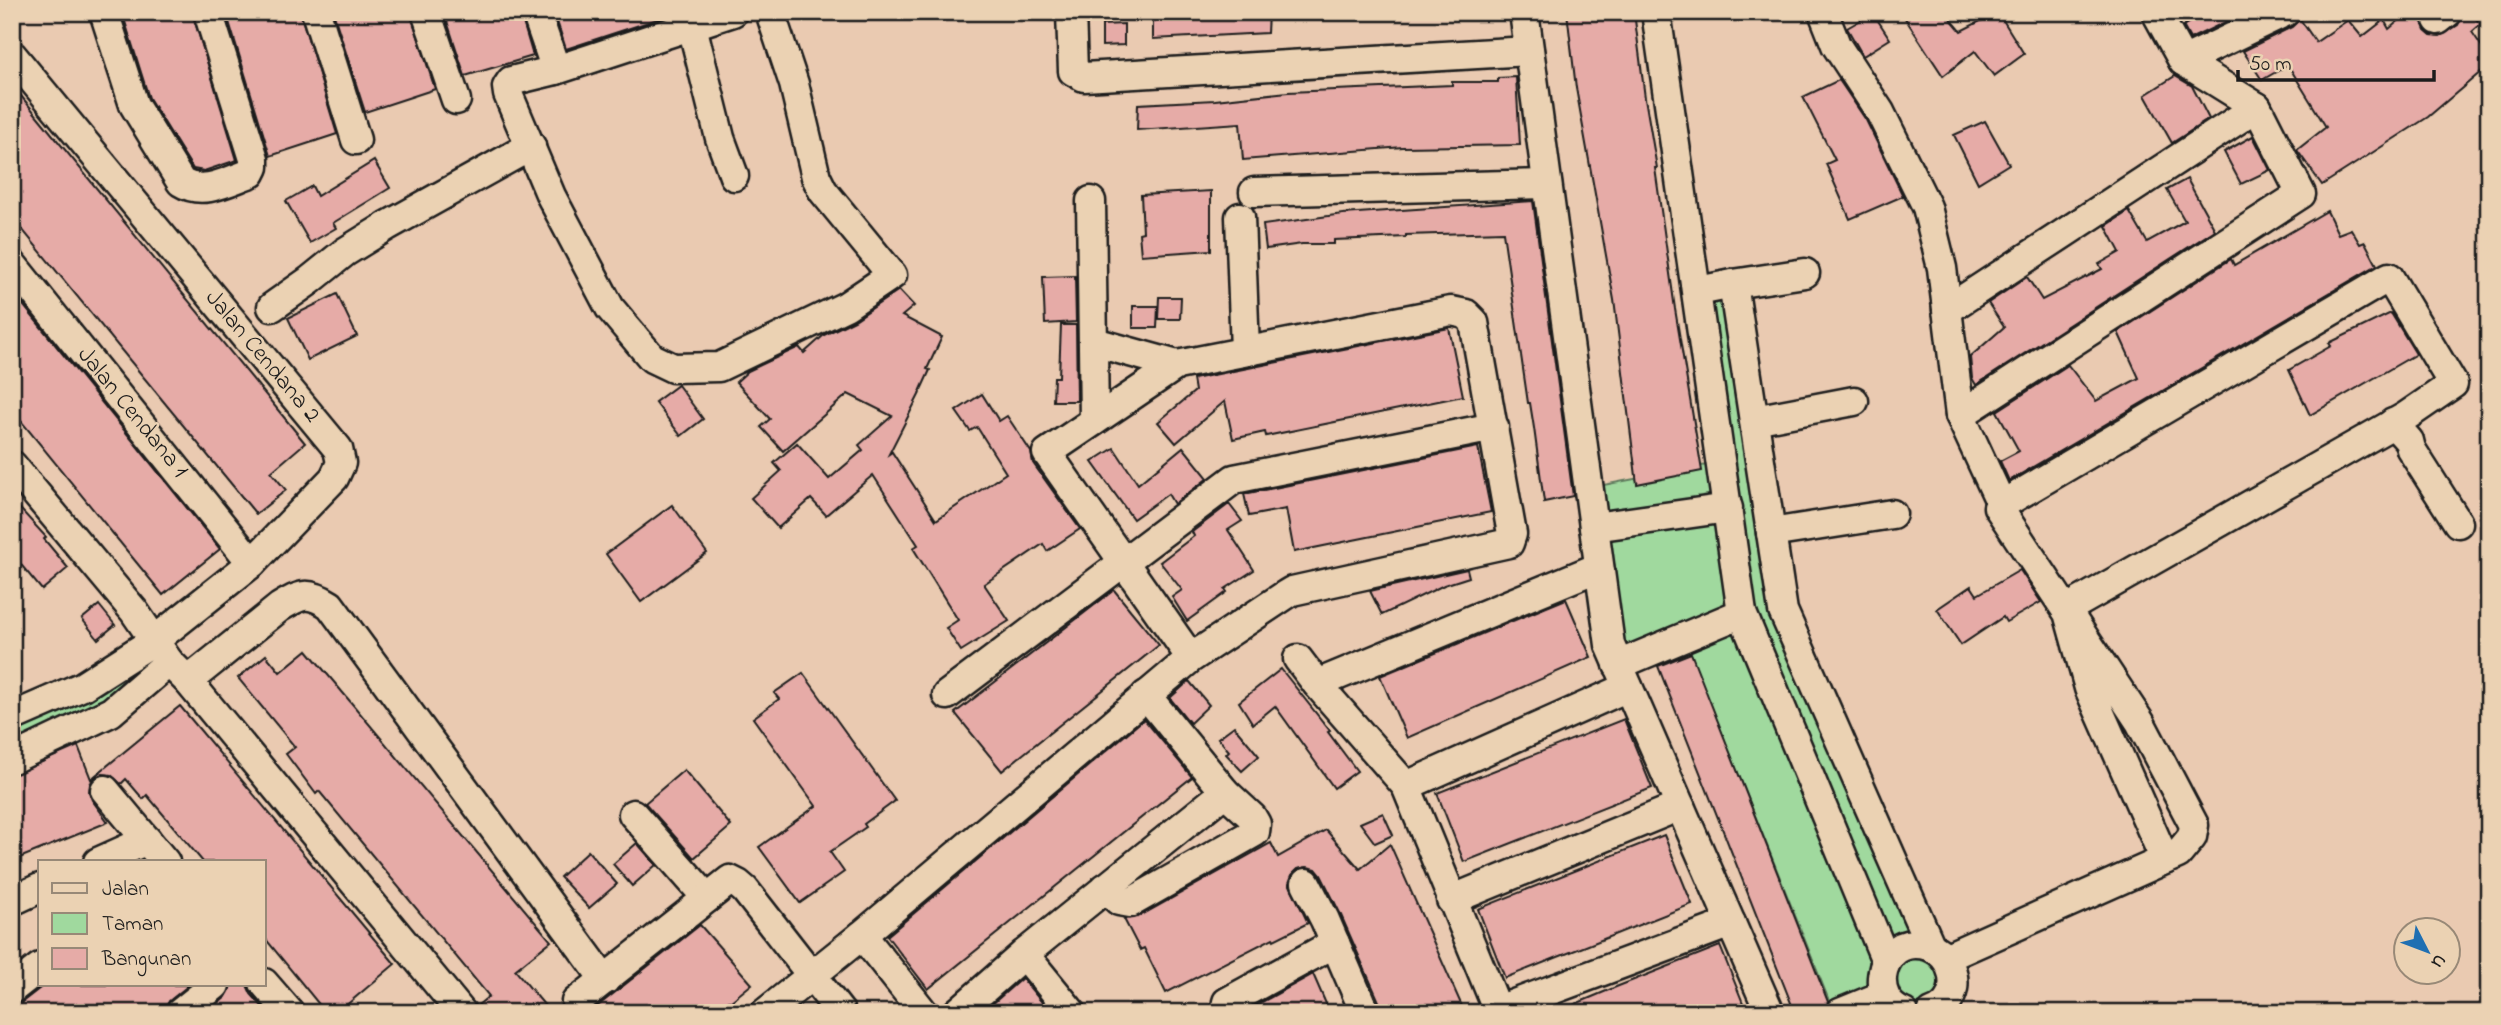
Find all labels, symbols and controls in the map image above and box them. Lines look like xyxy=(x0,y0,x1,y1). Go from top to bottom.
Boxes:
scale bar xyxy=(2238,38,2434,82)
text: 50 m xyxy=(2249,50,2292,80)
street label: Jalan Cendana 2 xyxy=(196,283,328,431)
street label: Jalan Cendana 1 xyxy=(68,340,196,487)
legend xyxy=(38,860,266,986)
text: Jalan xyxy=(102,875,149,905)
text: Taman xyxy=(102,910,163,940)
north arrow xyxy=(2392,916,2462,986)
text: Bangunan xyxy=(101,945,191,977)
text: U xyxy=(2424,947,2452,974)

